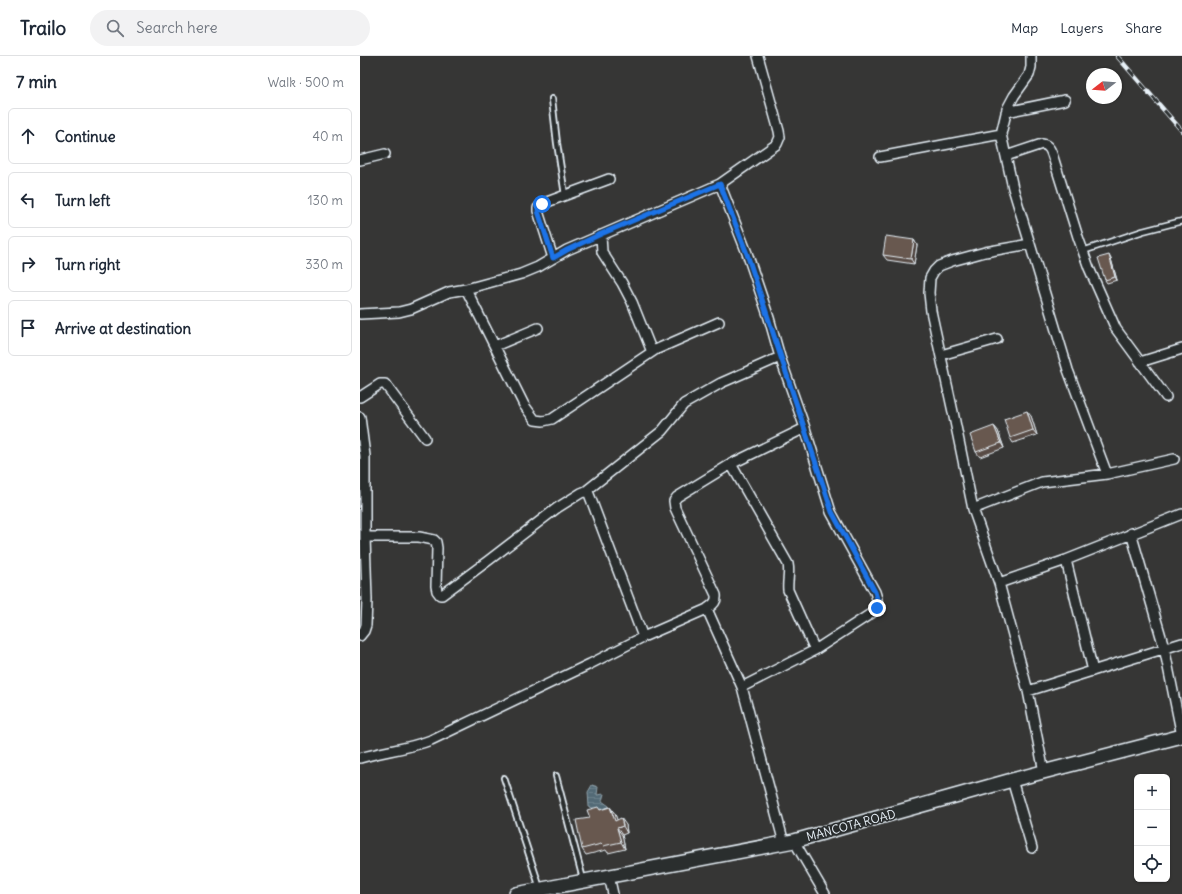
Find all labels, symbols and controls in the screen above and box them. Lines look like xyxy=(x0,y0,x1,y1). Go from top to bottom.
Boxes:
search box xyxy=(90,10,370,46)
text: Trailo xyxy=(20,16,66,40)
icon: search xyxy=(104,17,126,39)
text: Search here xyxy=(136,18,218,37)
text: Map xyxy=(1011,19,1038,37)
text: Layers xyxy=(1060,19,1103,37)
text: Share xyxy=(1125,19,1162,37)
north arrow xyxy=(1086,68,1122,104)
text: 7 min xyxy=(16,71,57,93)
text: Walk · 500 m xyxy=(267,74,344,91)
icon: ahead xyxy=(17,125,39,147)
text: Continue xyxy=(55,127,116,146)
text: 40 m xyxy=(312,128,343,145)
icon: left xyxy=(17,189,39,211)
text: Turn left xyxy=(55,191,110,210)
text: 130 m xyxy=(307,192,343,209)
route start xyxy=(533,195,551,213)
icon: right xyxy=(17,253,39,275)
text: Turn right xyxy=(55,255,120,274)
text: 330 m xyxy=(305,256,343,273)
icon: arrive xyxy=(17,317,39,339)
text: Arrive at destination xyxy=(55,319,191,338)
route end xyxy=(868,599,886,617)
map controls xyxy=(1134,774,1170,882)
button: + xyxy=(1134,774,1170,810)
street label: MANCOTA ROAD xyxy=(805,806,897,844)
button: − xyxy=(1134,810,1170,846)
button: locate xyxy=(1134,846,1170,882)

